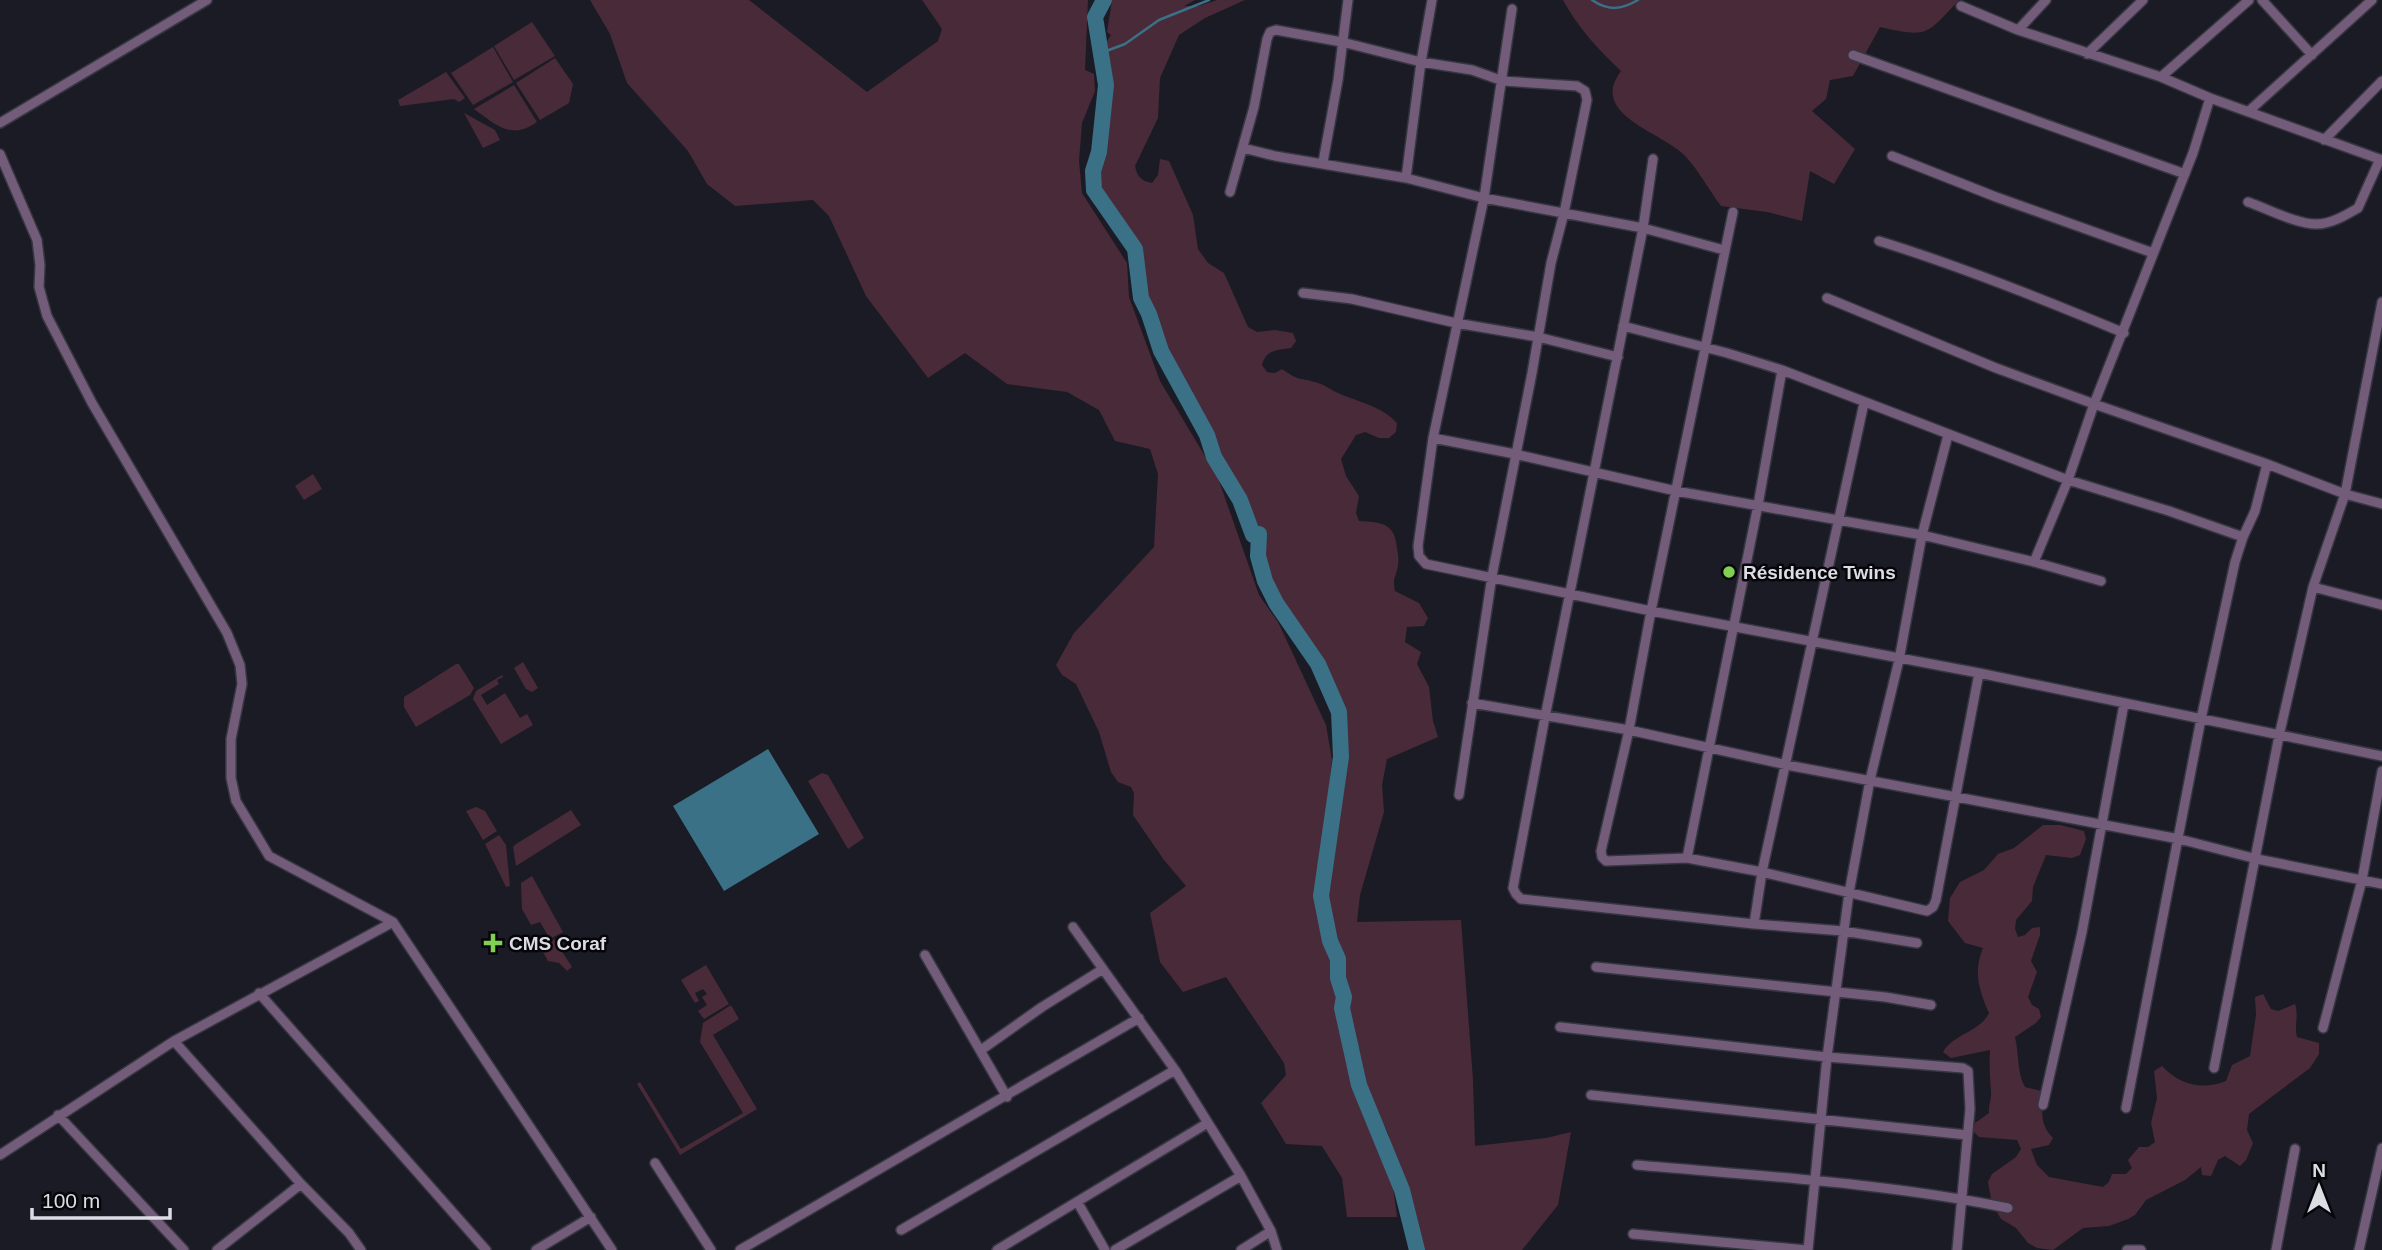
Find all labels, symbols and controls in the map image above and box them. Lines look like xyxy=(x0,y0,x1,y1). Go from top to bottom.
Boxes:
place label: Résidence Twins xyxy=(1743,562,1896,583)
marker: Résidence Twins xyxy=(1721,564,1737,580)
marker: CMS Coraf xyxy=(483,933,503,953)
place label: CMS Coraf xyxy=(509,933,607,954)
north arrow xyxy=(2284,1152,2354,1222)
text: N xyxy=(2312,1160,2326,1181)
scale bar xyxy=(32,1176,170,1220)
text: 100 m xyxy=(42,1189,100,1212)

